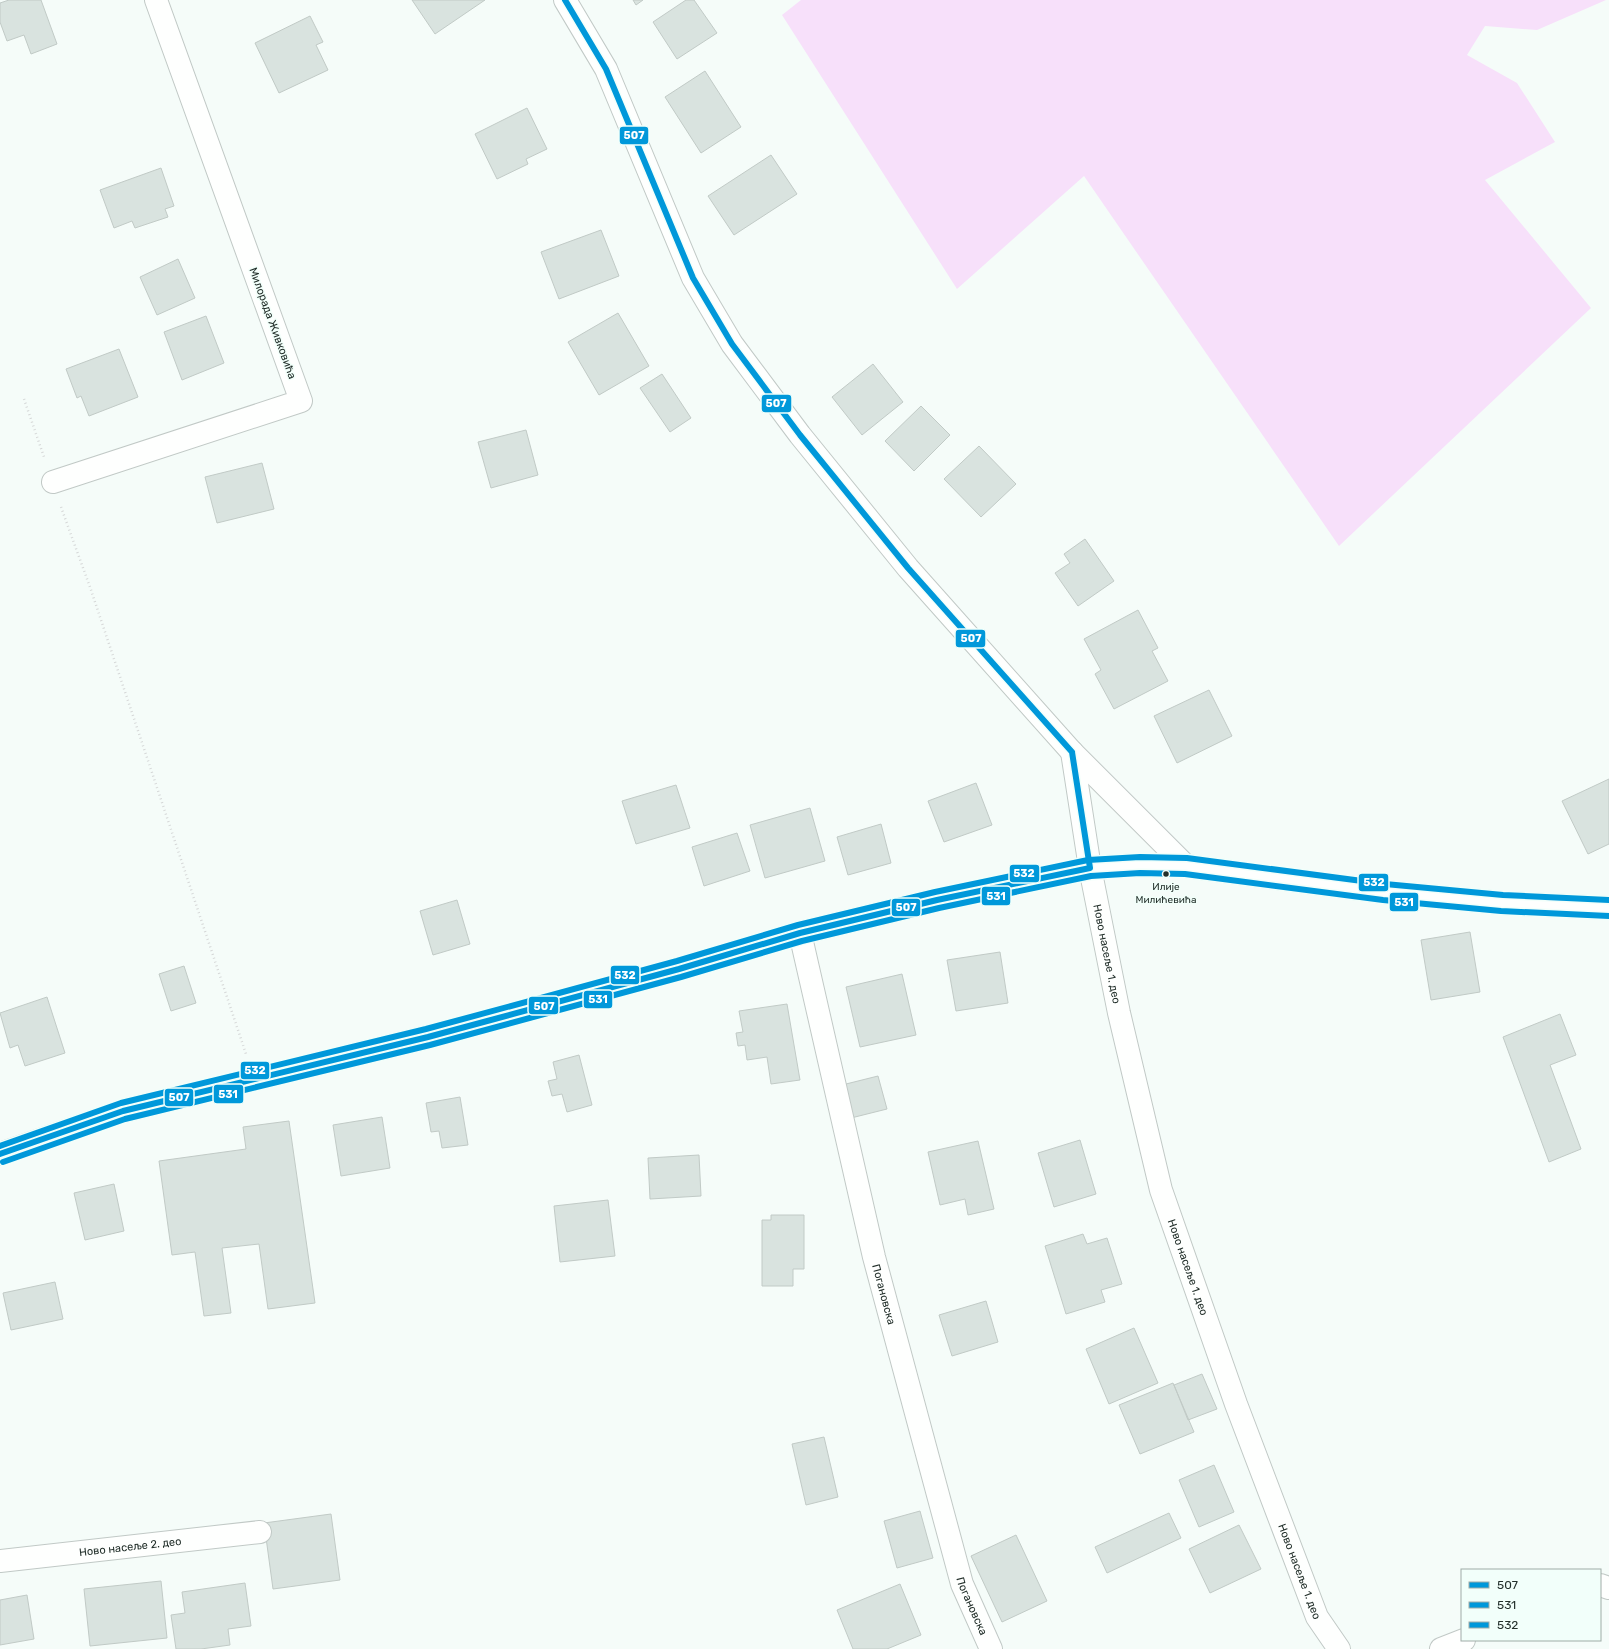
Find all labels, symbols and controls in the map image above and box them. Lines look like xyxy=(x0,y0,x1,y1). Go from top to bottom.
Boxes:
line badge: 507 xyxy=(619,126,649,145)
text: 507 xyxy=(624,129,645,142)
street label: Милорада Живковића xyxy=(246,266,299,381)
line badge: 507 xyxy=(761,394,792,413)
text: 507 xyxy=(766,397,787,410)
line badge: 507 xyxy=(955,629,986,648)
text: 507 xyxy=(961,632,982,645)
line badge: 532 xyxy=(1009,864,1040,883)
text: 532 xyxy=(1013,867,1035,880)
marker: Илије Милићевића xyxy=(1161,869,1171,879)
line badge: 532 xyxy=(1358,873,1389,892)
text: 532 xyxy=(1363,876,1385,889)
place label: Илије Милићевића xyxy=(1135,881,1197,906)
line badge: 531 xyxy=(981,886,1011,906)
text: 531 xyxy=(986,890,1006,903)
line badge: 531 xyxy=(1389,892,1419,912)
text: 531 xyxy=(1394,896,1414,909)
line badge: 507 xyxy=(891,898,921,917)
text: 507 xyxy=(896,901,917,914)
street label: Ново насеље 1. део xyxy=(1090,903,1123,1005)
line badge: 532 xyxy=(610,965,640,985)
text: 532 xyxy=(614,969,636,982)
line badge: 531 xyxy=(583,990,613,1009)
text: 531 xyxy=(588,993,608,1006)
line badge: 507 xyxy=(528,996,559,1015)
text: 507 xyxy=(534,1000,555,1013)
line badge: 532 xyxy=(240,1061,270,1080)
text: 532 xyxy=(244,1064,266,1077)
line badge: 531 xyxy=(213,1084,244,1104)
line badge: 507 xyxy=(164,1088,194,1107)
text: 531 xyxy=(218,1088,238,1101)
text: 507 xyxy=(169,1091,190,1104)
street label: Ново насеље 1. део xyxy=(1165,1218,1210,1317)
street label: Погановска xyxy=(869,1263,898,1326)
street label: Ново насеље 1. део xyxy=(1275,1522,1323,1621)
street label: Ново насеље 2. део xyxy=(78,1535,182,1559)
legend xyxy=(1461,1569,1601,1641)
street label: Погановска xyxy=(953,1576,990,1637)
text: 507 xyxy=(1497,1578,1518,1592)
text: 531 xyxy=(1497,1598,1516,1612)
text: 532 xyxy=(1497,1618,1518,1632)

